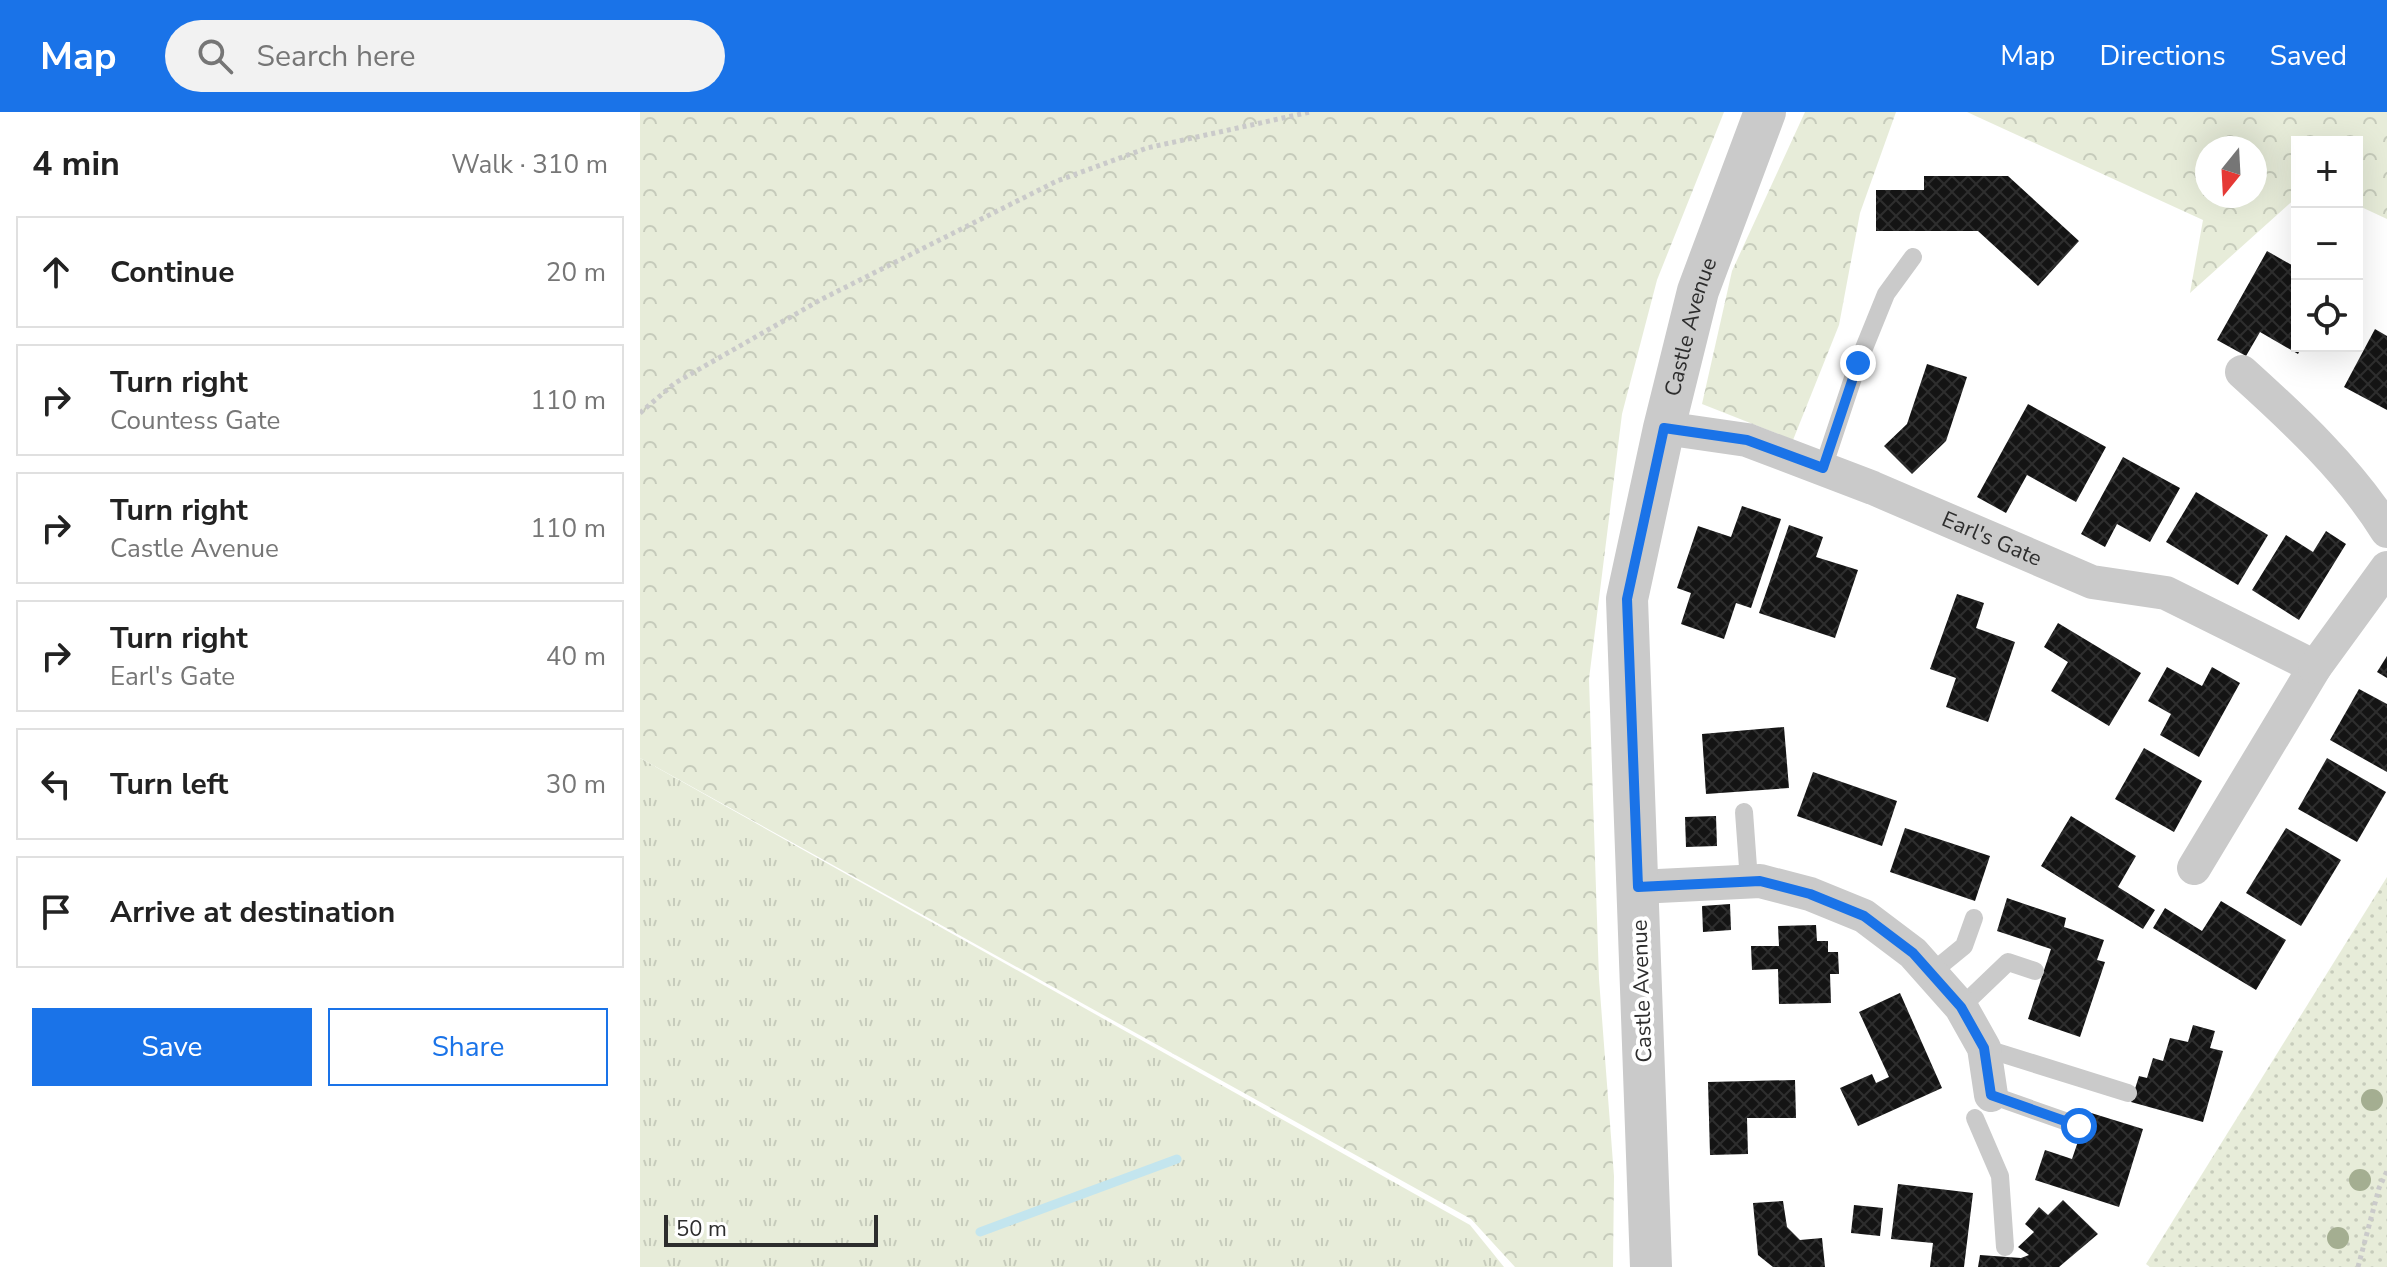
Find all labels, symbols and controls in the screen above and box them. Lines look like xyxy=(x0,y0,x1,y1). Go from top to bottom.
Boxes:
search box xyxy=(165,20,725,92)
text: Map xyxy=(40,31,117,82)
icon: search xyxy=(193,34,237,78)
text: Search here xyxy=(257,36,416,77)
text: Map xyxy=(2000,37,2055,75)
text: Directions xyxy=(2099,37,2226,75)
text: Saved xyxy=(2270,37,2347,75)
north arrow xyxy=(2195,136,2267,208)
map controls xyxy=(2291,136,2363,352)
button: + xyxy=(2291,136,2363,208)
text: 4 min xyxy=(32,141,120,187)
text: Walk · 310 m xyxy=(451,147,608,182)
button: − xyxy=(2291,208,2363,280)
icon: ahead xyxy=(34,250,78,294)
text: Continue xyxy=(110,252,235,293)
street label: Castle Avenue xyxy=(1657,253,1724,399)
text: 20 m xyxy=(546,255,606,290)
button: locate xyxy=(2291,280,2363,352)
route end xyxy=(1840,345,1876,381)
text: Turn right xyxy=(110,362,248,403)
icon: right xyxy=(34,378,78,422)
text: 110 m xyxy=(530,383,606,418)
text: Countess Gate xyxy=(110,403,280,438)
text: Turn right xyxy=(110,490,248,531)
street label: Earl's Gate xyxy=(1937,504,2046,574)
icon: right xyxy=(34,506,78,550)
text: 110 m xyxy=(530,511,606,546)
text: Castle Avenue xyxy=(110,531,279,566)
text: Turn right xyxy=(110,618,248,659)
icon: right xyxy=(34,634,78,678)
text: 40 m xyxy=(546,639,606,674)
text: Earl's Gate xyxy=(110,659,235,694)
icon: left xyxy=(34,762,78,806)
text: Turn left xyxy=(110,764,228,805)
text: 30 m xyxy=(546,767,606,802)
icon: arrive xyxy=(34,890,78,934)
text: Arrive at destination xyxy=(110,892,395,933)
street label: Castle Avenue xyxy=(1625,919,1659,1063)
button: Save xyxy=(32,1008,312,1086)
button: Share xyxy=(328,1008,608,1086)
route start xyxy=(2061,1108,2097,1144)
scale bar xyxy=(664,1211,878,1247)
text: 50 m xyxy=(676,1214,727,1244)

